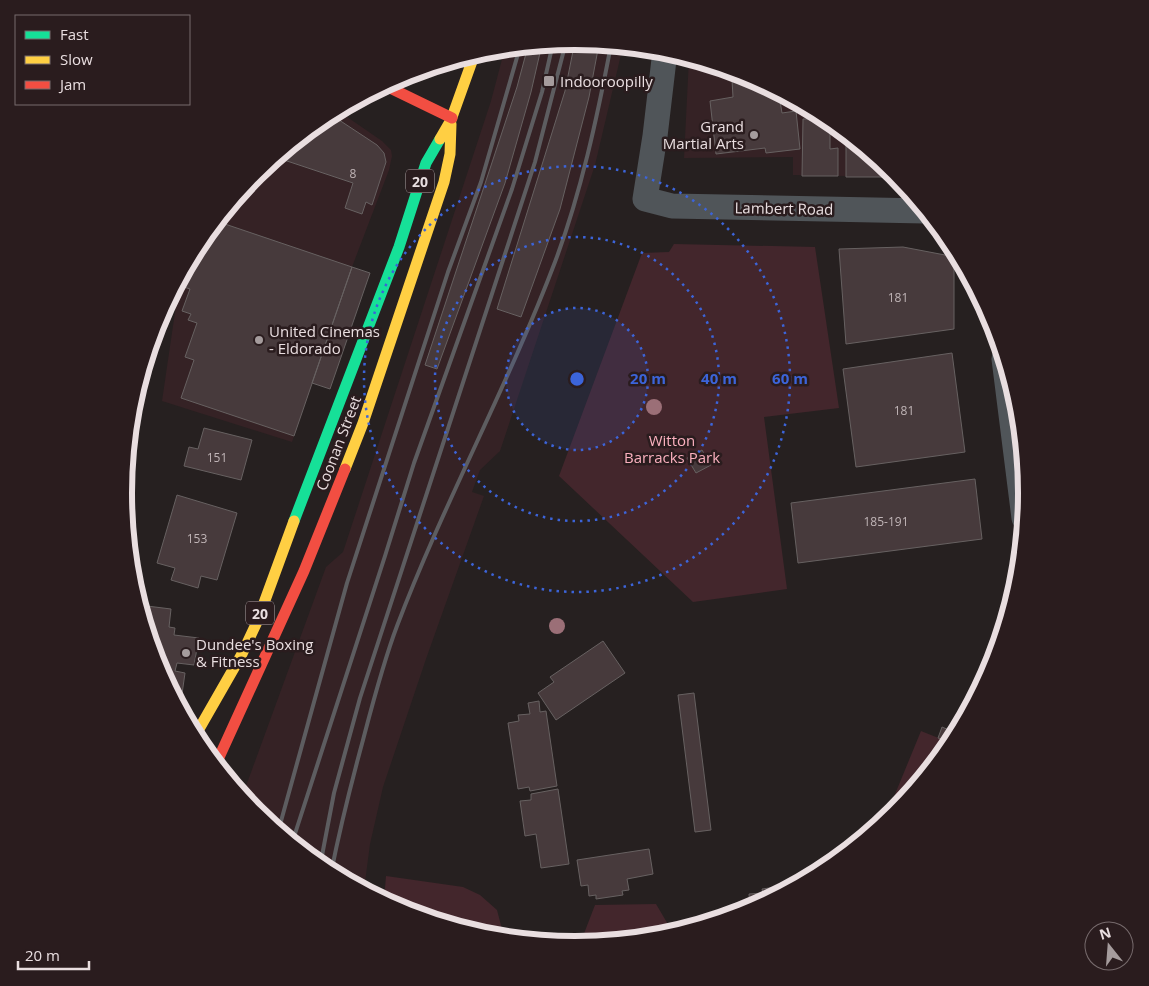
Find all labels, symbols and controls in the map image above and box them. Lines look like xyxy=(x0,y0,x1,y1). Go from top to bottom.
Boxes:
legend xyxy=(15,15,190,105)
text: Fast xyxy=(60,24,89,44)
text: Slow xyxy=(60,49,93,69)
place label: Indooroopilly xyxy=(560,71,653,91)
text: Jam xyxy=(58,74,86,94)
marker: Indooroopilly xyxy=(542,74,556,88)
place label: Grand Martial Arts xyxy=(663,116,744,153)
marker: Grand Martial Arts xyxy=(748,129,760,141)
house number: 8 xyxy=(350,165,357,182)
road number: 20 xyxy=(406,170,434,192)
street label: Lambert Road xyxy=(734,197,834,219)
house number: 181 xyxy=(888,289,908,306)
place label: United Cinemas - Eldorado xyxy=(269,321,380,358)
marker: United Cinemas - Eldorado xyxy=(253,334,265,346)
text: 20 m xyxy=(630,368,666,388)
text: 40 m xyxy=(701,368,737,388)
text: 60 m xyxy=(772,368,808,388)
centre of rings xyxy=(568,370,586,388)
street label: Coonan Street xyxy=(311,393,365,493)
house number: 181 xyxy=(894,402,914,419)
park label: Witton Barracks Park xyxy=(624,430,720,467)
house number: 151 xyxy=(207,449,227,466)
house number: 185-191 xyxy=(863,513,909,530)
house number: 153 xyxy=(187,530,207,547)
road number: 20 xyxy=(246,602,274,624)
place label: Dundee's Boxing & Fitness xyxy=(196,634,313,671)
marker: Dundee's Boxing & Fitness xyxy=(180,647,192,659)
north arrow xyxy=(1084,921,1134,971)
text: N xyxy=(1097,922,1113,944)
scale bar xyxy=(18,938,89,970)
text: 20 m xyxy=(25,945,60,965)

